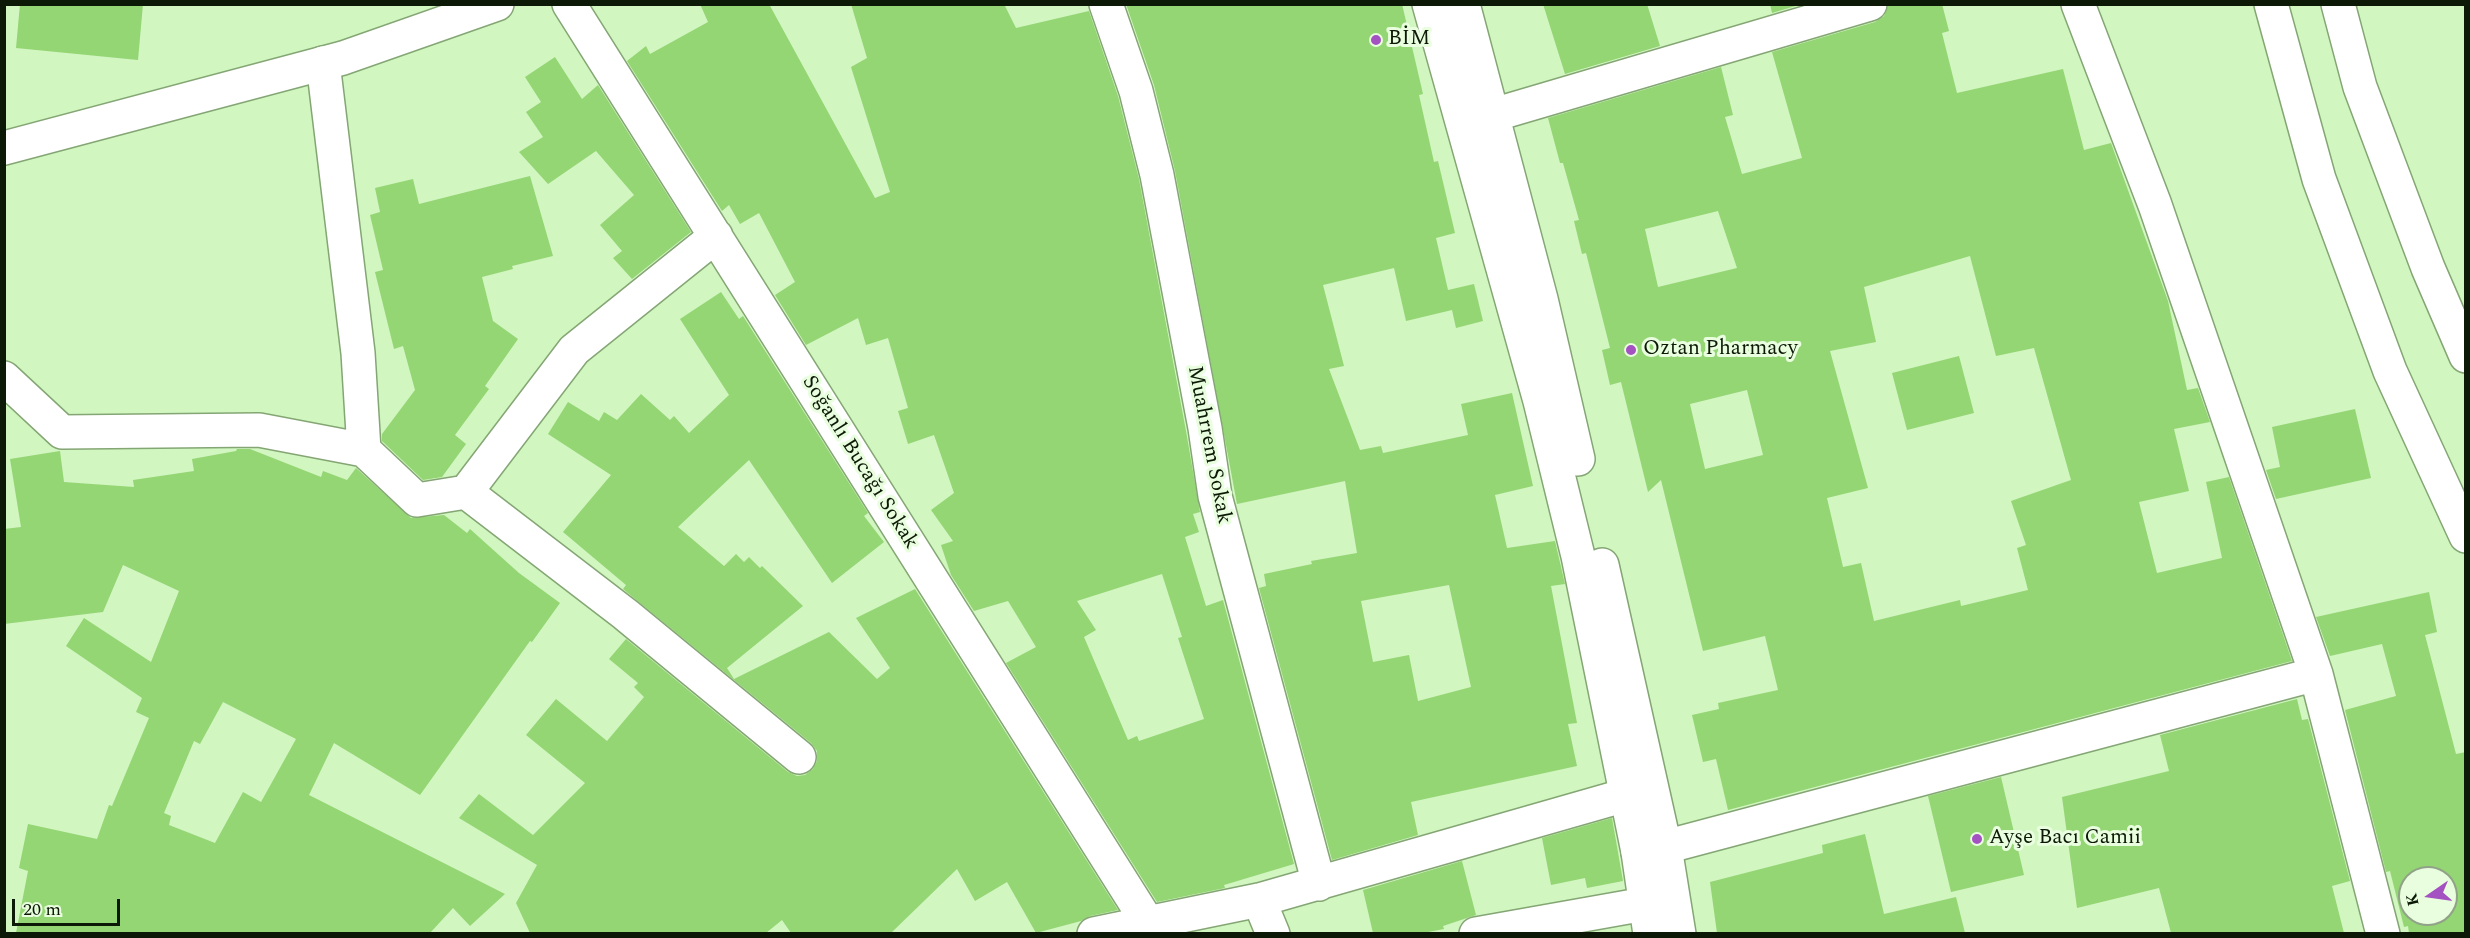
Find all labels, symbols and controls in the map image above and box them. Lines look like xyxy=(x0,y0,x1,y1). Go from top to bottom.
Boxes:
place label: BİM xyxy=(1388,27,1430,53)
marker: BİM xyxy=(1369,33,1383,47)
place label: Oztan Pharmacy xyxy=(1643,337,1798,363)
marker: Oztan Pharmacy xyxy=(1624,343,1638,357)
street label: Muahrrem Sokak xyxy=(1180,364,1236,526)
street label: Soğanlı Bucağı Sokak xyxy=(795,372,923,554)
place label: Ayşe Bacı Camii xyxy=(1989,826,2141,852)
marker: Ayşe Bacı Camii xyxy=(1970,832,1984,846)
north arrow xyxy=(2398,866,2458,926)
scale bar xyxy=(15,887,123,925)
text: K xyxy=(2399,891,2425,908)
text: 20 m xyxy=(23,896,61,923)

